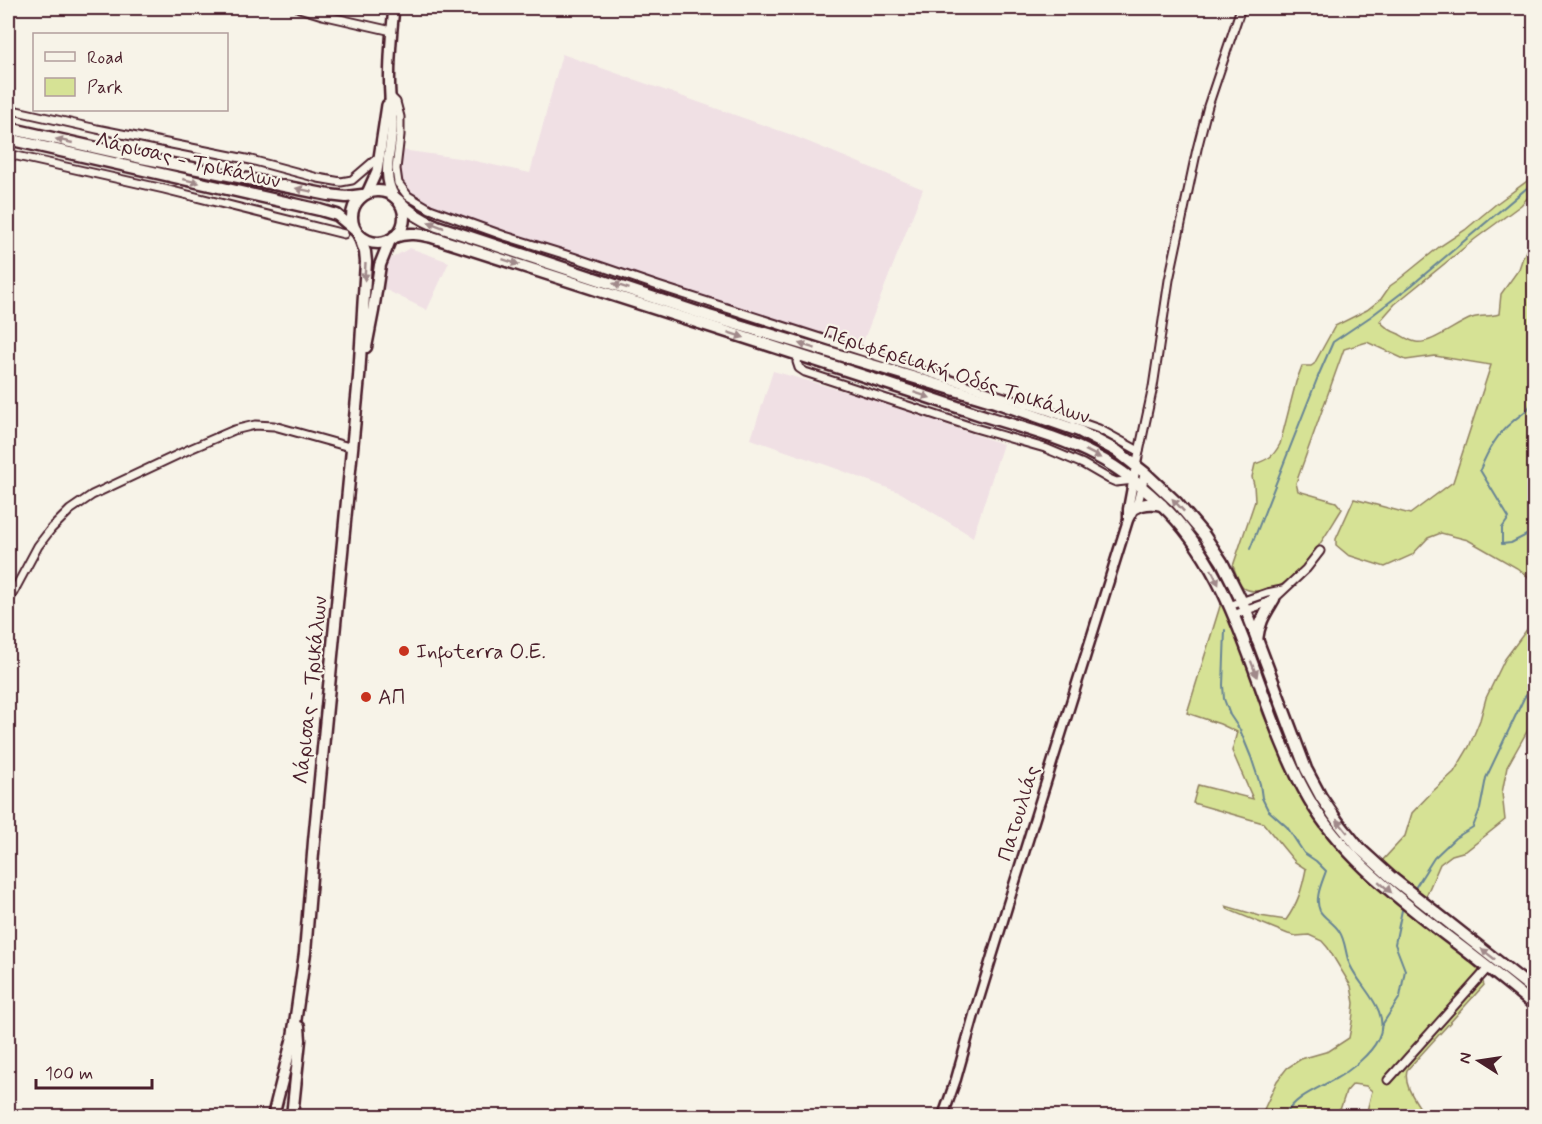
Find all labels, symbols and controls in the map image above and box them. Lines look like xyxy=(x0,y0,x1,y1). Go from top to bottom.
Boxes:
legend xyxy=(33,33,228,111)
text: Road xyxy=(87,46,123,70)
text: Park xyxy=(87,76,123,100)
street label: Λάρισας - Τρικάλων xyxy=(93,126,283,196)
one-way arrow xyxy=(55,135,73,145)
one-way arrow xyxy=(182,176,201,186)
one-way arrow xyxy=(295,185,314,194)
one-way arrow xyxy=(427,220,445,230)
one-way arrow xyxy=(502,258,520,267)
one-way arrow xyxy=(361,263,370,282)
one-way arrow xyxy=(612,281,630,291)
street label: Περιφερειακή Οδός Τρικάλων xyxy=(820,319,1093,431)
one-way arrow xyxy=(727,330,745,340)
one-way arrow xyxy=(798,341,816,350)
one-way arrow xyxy=(913,391,931,400)
one-way arrow xyxy=(1084,449,1101,459)
one-way arrow xyxy=(1172,499,1186,513)
one-way arrow xyxy=(1211,568,1220,585)
street label: Λάρισας - Τρικάλων xyxy=(287,595,335,786)
place label: Infoterra Ο.Ε. xyxy=(416,638,546,668)
marker: Infoterra Ο.Ε. xyxy=(397,644,411,658)
one-way arrow xyxy=(1250,660,1259,678)
place label: ΑΠ xyxy=(378,684,405,712)
marker: ΑΠ xyxy=(359,690,373,704)
street label: Πατουλιάς xyxy=(991,762,1047,865)
one-way arrow xyxy=(1336,819,1348,834)
one-way arrow xyxy=(1377,880,1392,893)
one-way arrow xyxy=(1481,949,1496,961)
north arrow xyxy=(1449,1031,1509,1091)
text: N xyxy=(1454,1051,1477,1066)
scale bar xyxy=(36,1052,152,1090)
text: 100 m xyxy=(45,1062,93,1086)

